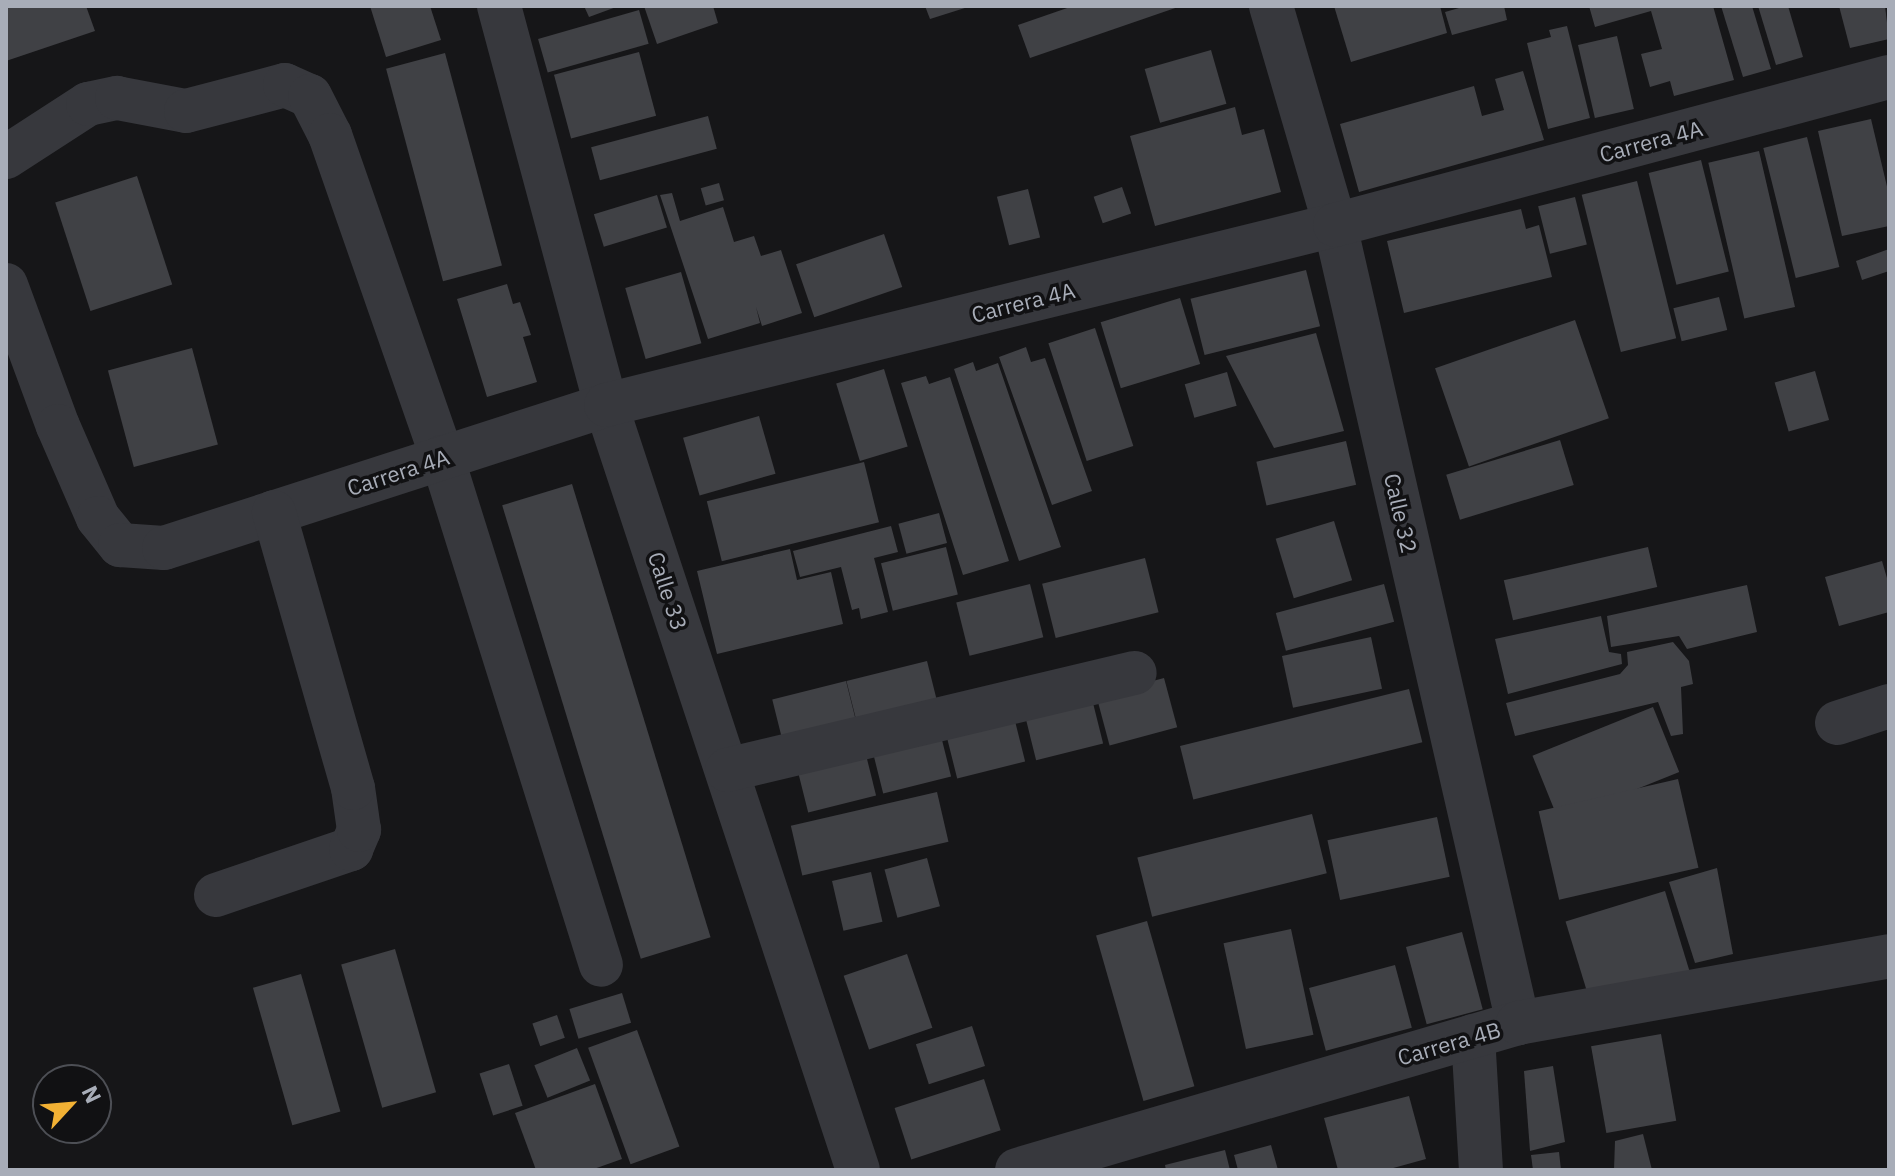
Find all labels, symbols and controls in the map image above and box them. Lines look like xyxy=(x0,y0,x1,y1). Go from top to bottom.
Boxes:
street label: Carrera 4A xyxy=(1597,115,1705,167)
street label: Carrera 4A xyxy=(969,276,1077,328)
street label: Carrera 4A xyxy=(344,443,452,501)
street label: Calle 32 xyxy=(1379,471,1423,555)
street label: Calle 33 xyxy=(643,548,693,634)
street label: Carrera 4B xyxy=(1394,1016,1504,1070)
north arrow xyxy=(32,1064,112,1144)
text: N xyxy=(76,1081,109,1108)

